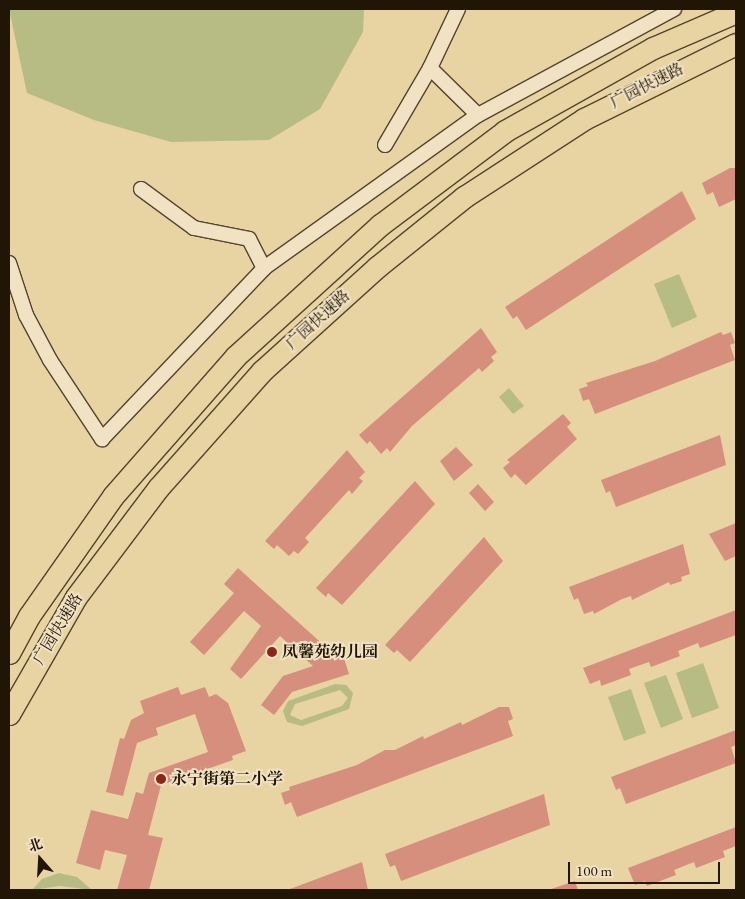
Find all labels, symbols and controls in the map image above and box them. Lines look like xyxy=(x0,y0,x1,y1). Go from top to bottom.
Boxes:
street label: 广园快速路 xyxy=(607,59,687,113)
street label: 广园快速路 xyxy=(282,286,354,354)
street label: 广园快速路 xyxy=(29,590,87,668)
place label: 凤馨苑幼儿园 xyxy=(282,642,378,662)
marker: 凤馨苑幼儿园 xyxy=(266,646,278,658)
place label: 永宁街第二小学 xyxy=(171,769,283,789)
marker: 永宁街第二小学 xyxy=(155,773,167,785)
north arrow xyxy=(15,834,65,884)
text: 北 xyxy=(26,834,45,856)
scale bar xyxy=(570,852,722,884)
text: 100 m xyxy=(576,861,612,880)

